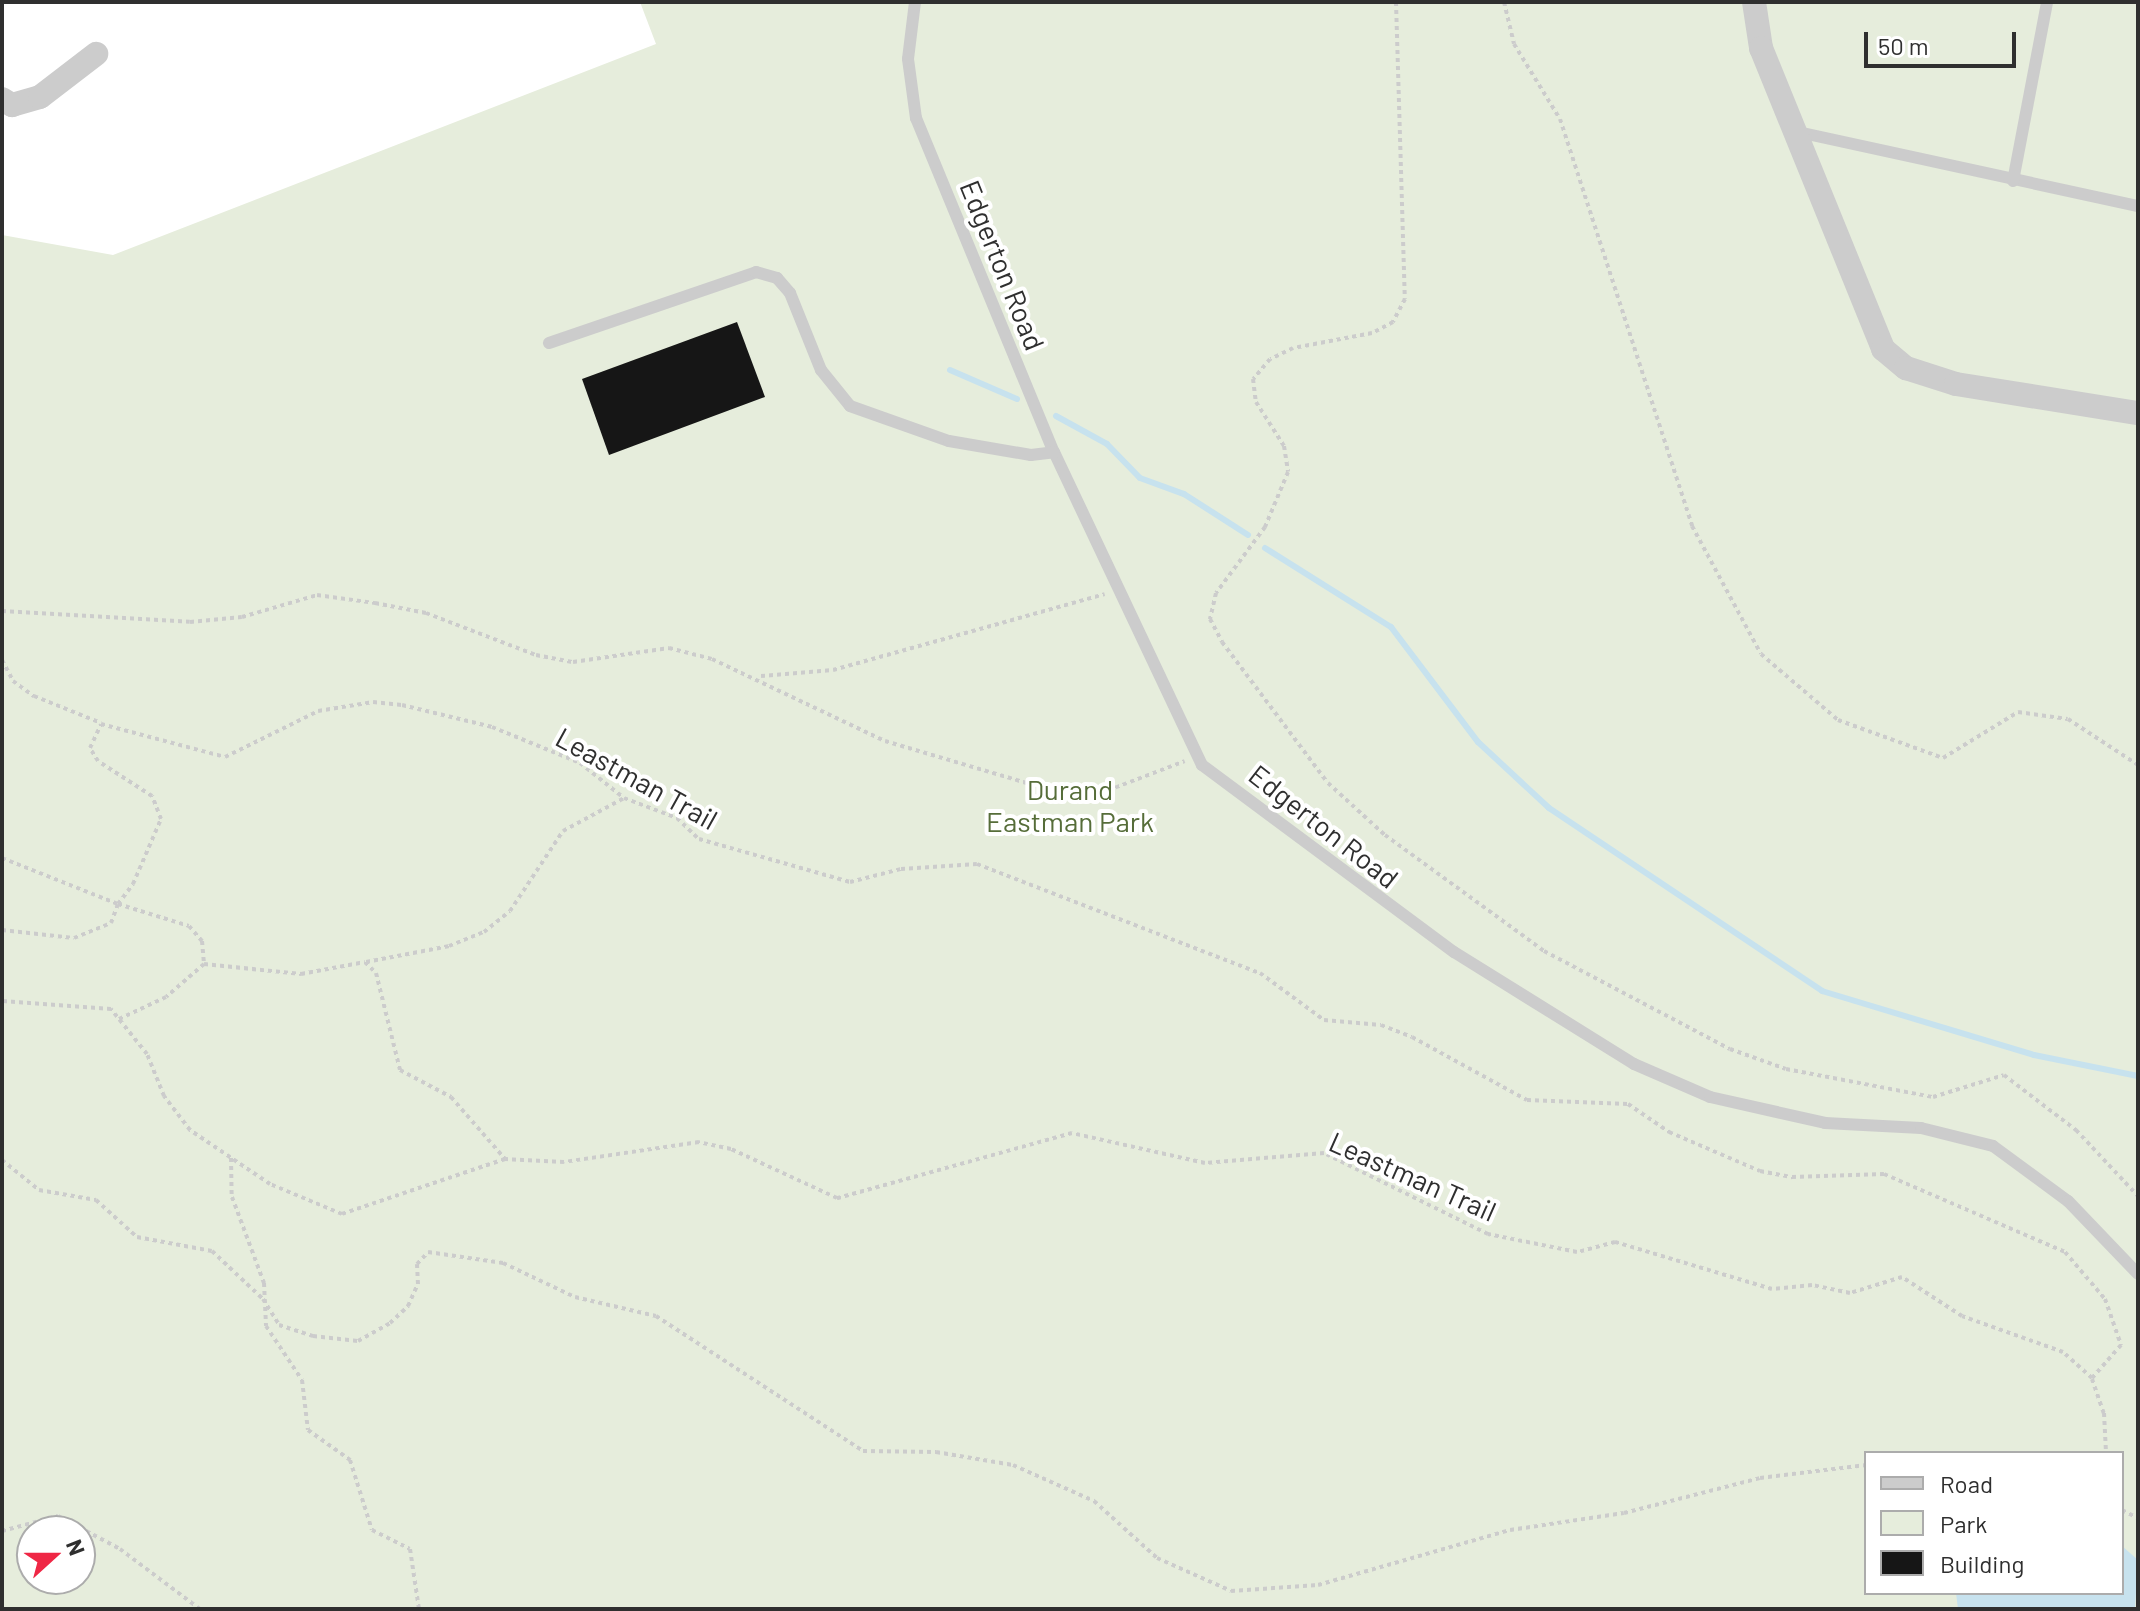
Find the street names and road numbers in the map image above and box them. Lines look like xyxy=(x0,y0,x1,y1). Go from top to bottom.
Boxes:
street label: Edgerton Road xyxy=(954,175,1052,355)
street label: Leastman Trail xyxy=(550,720,724,836)
street label: Edgerton Road xyxy=(1243,757,1405,895)
street label: Leastman Trail xyxy=(1324,1124,1502,1228)

